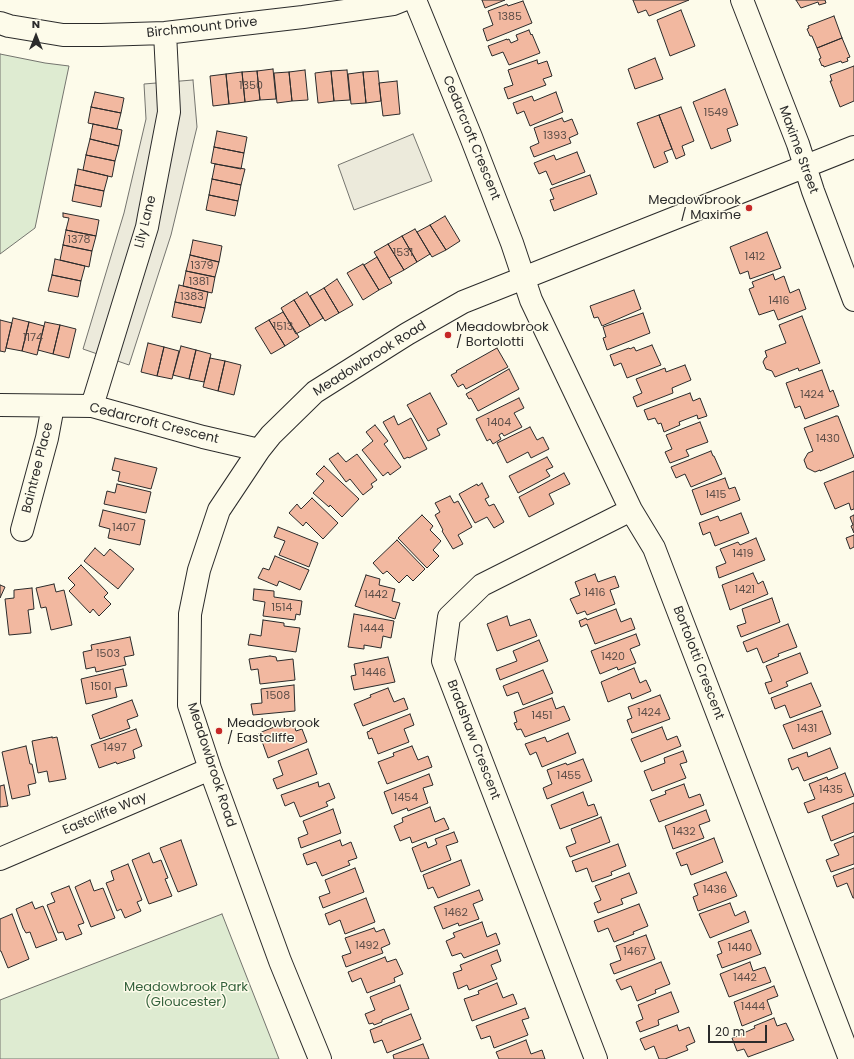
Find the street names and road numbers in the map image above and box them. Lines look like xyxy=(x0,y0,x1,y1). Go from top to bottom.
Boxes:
street label: Birchmount Drive xyxy=(146,14,258,42)
street label: Cedarcroft Crescent xyxy=(439,74,503,202)
street label: Maxime Street xyxy=(775,104,821,196)
street label: Lily Lane xyxy=(132,194,160,250)
street label: Meadowbrook Road xyxy=(311,318,429,400)
street label: Cedarcroft Crescent xyxy=(88,400,220,448)
street label: Baintree Place xyxy=(19,421,57,515)
street label: Bortolotti Crescent xyxy=(669,604,727,722)
street label: Bradshaw Crescent xyxy=(443,678,503,802)
street label: Meadowbrook Road xyxy=(183,701,239,829)
street label: Eastcliffe Way xyxy=(60,789,150,839)

